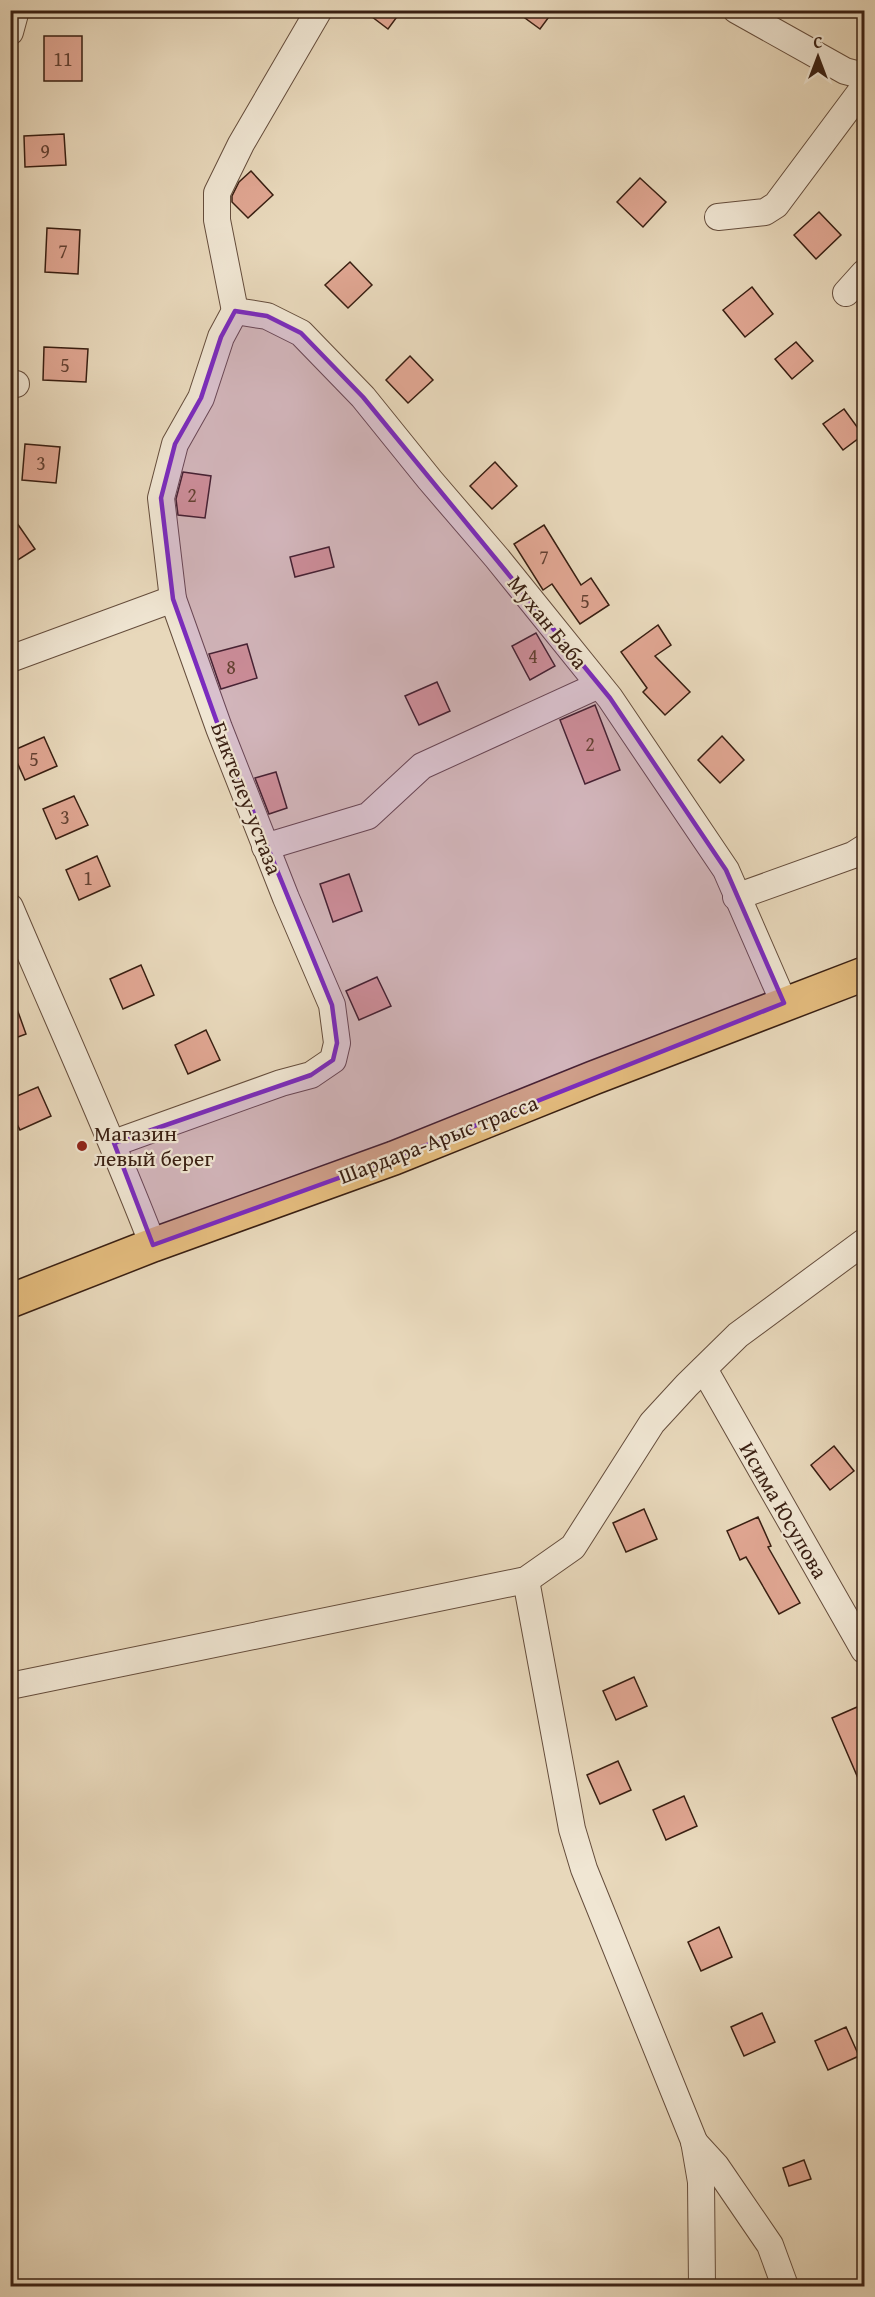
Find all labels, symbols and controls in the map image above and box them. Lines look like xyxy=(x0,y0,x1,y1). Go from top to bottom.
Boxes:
north arrow xyxy=(788,27,848,87)
text: С xyxy=(813,30,823,54)
house number: 11 xyxy=(53,44,73,73)
house number: 9 xyxy=(40,136,50,165)
house number: 7 xyxy=(58,236,68,265)
house number: 5 xyxy=(60,350,70,379)
house number: 3 xyxy=(36,448,46,477)
house number: 2 xyxy=(187,480,197,509)
house number: 7 xyxy=(539,542,549,571)
street label: Мухан Баба xyxy=(500,568,596,676)
house number: 5 xyxy=(580,586,590,615)
house number: 4 xyxy=(528,641,538,670)
house number: 8 xyxy=(226,652,236,681)
street label: Биктелеу-устаза xyxy=(203,717,291,880)
house number: 2 xyxy=(585,729,595,758)
house number: 5 xyxy=(29,744,39,773)
house number: 3 xyxy=(60,802,70,831)
house number: 1 xyxy=(83,863,93,892)
street label: Шардара-Арыс трасса xyxy=(334,1086,543,1192)
place label: Магазин левый берег xyxy=(94,1117,214,1174)
marker: Магазин левый берег xyxy=(75,1139,89,1153)
street label: Исима Юсупова xyxy=(732,1436,836,1585)

